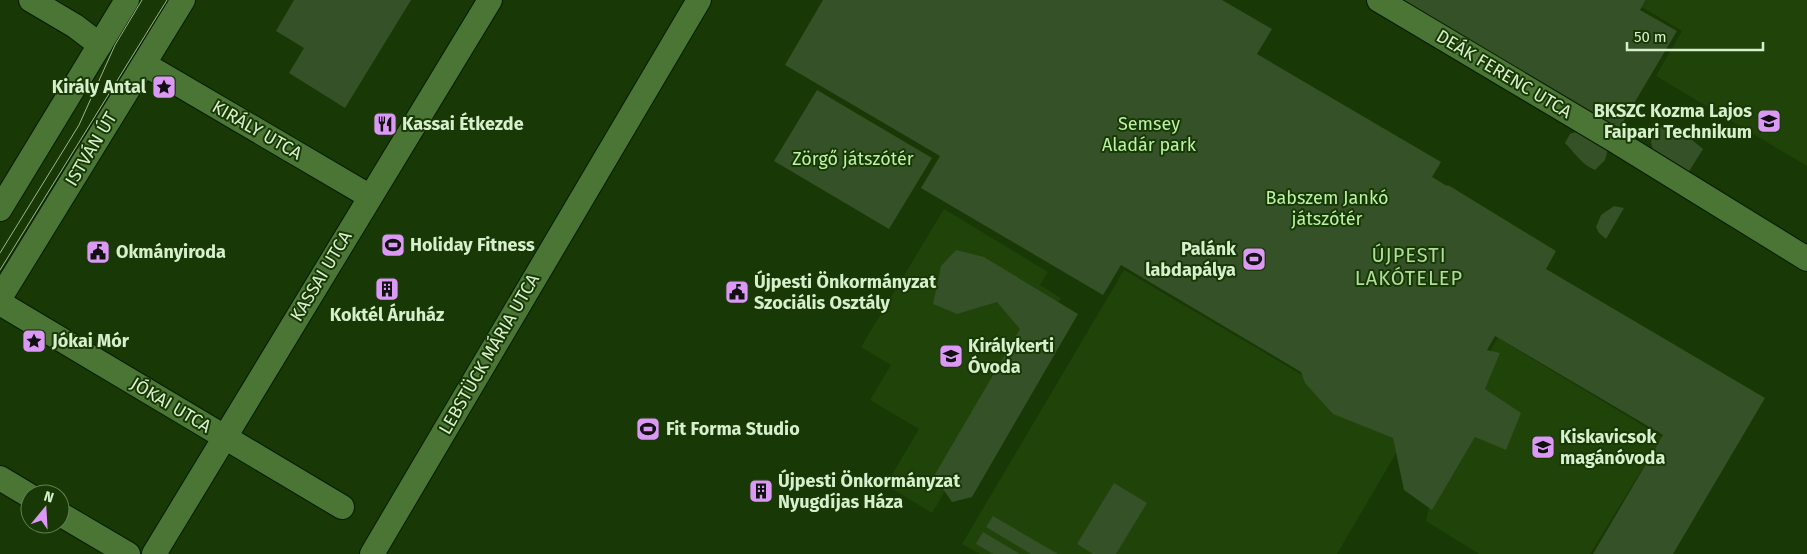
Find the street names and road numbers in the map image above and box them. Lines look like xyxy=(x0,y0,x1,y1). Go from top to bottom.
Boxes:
street label: DEÁK FERENC UTCA xyxy=(1432,24,1577,123)
street label: KIRÁLY UTCA xyxy=(208,95,307,165)
street label: ISTVÁN ÚT xyxy=(59,107,122,190)
street label: KASSAI UTCA xyxy=(285,226,357,325)
street label: LEBSTÜCK MÁRIA UTCA xyxy=(433,269,544,438)
street label: JÓKAI UTCA xyxy=(127,372,216,438)

